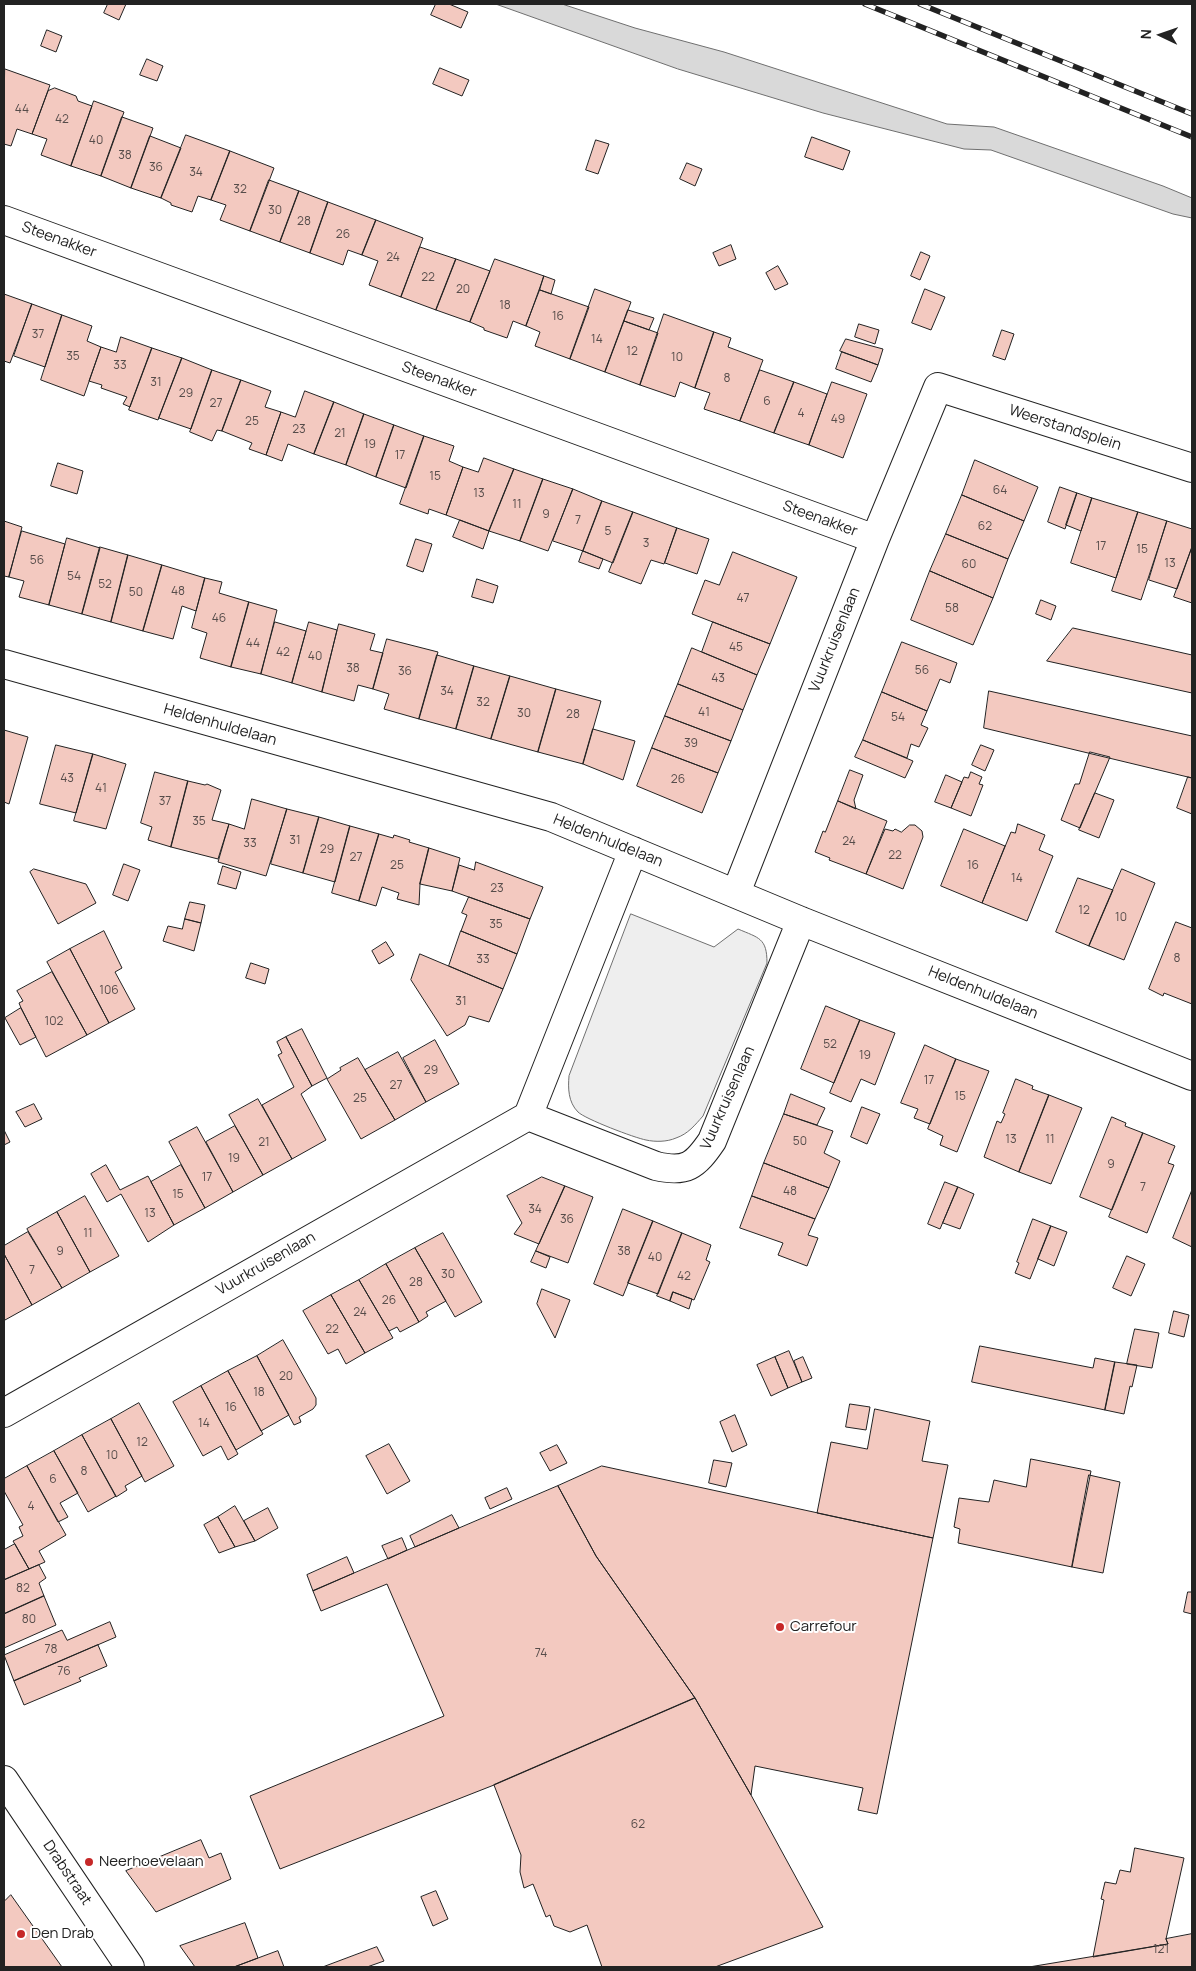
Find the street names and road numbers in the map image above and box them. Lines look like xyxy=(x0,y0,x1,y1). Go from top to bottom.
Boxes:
street label: Steenakker xyxy=(19,218,99,262)
street label: Steenakker xyxy=(399,358,479,402)
street label: Weerstandsplein xyxy=(1006,401,1124,455)
street label: Steenakker xyxy=(780,497,860,541)
street label: Vuurkruisenlaan xyxy=(806,585,864,695)
street label: Heldenhuldelaan xyxy=(161,700,279,750)
street label: Heldenhuldelaan xyxy=(550,811,666,871)
street label: Heldenhuldelaan xyxy=(925,963,1041,1023)
street label: Vuurkruisenlaan xyxy=(697,1043,759,1153)
street label: Vuurkruisenlaan xyxy=(213,1228,319,1300)
street label: Drabstraat xyxy=(39,1837,95,1909)

